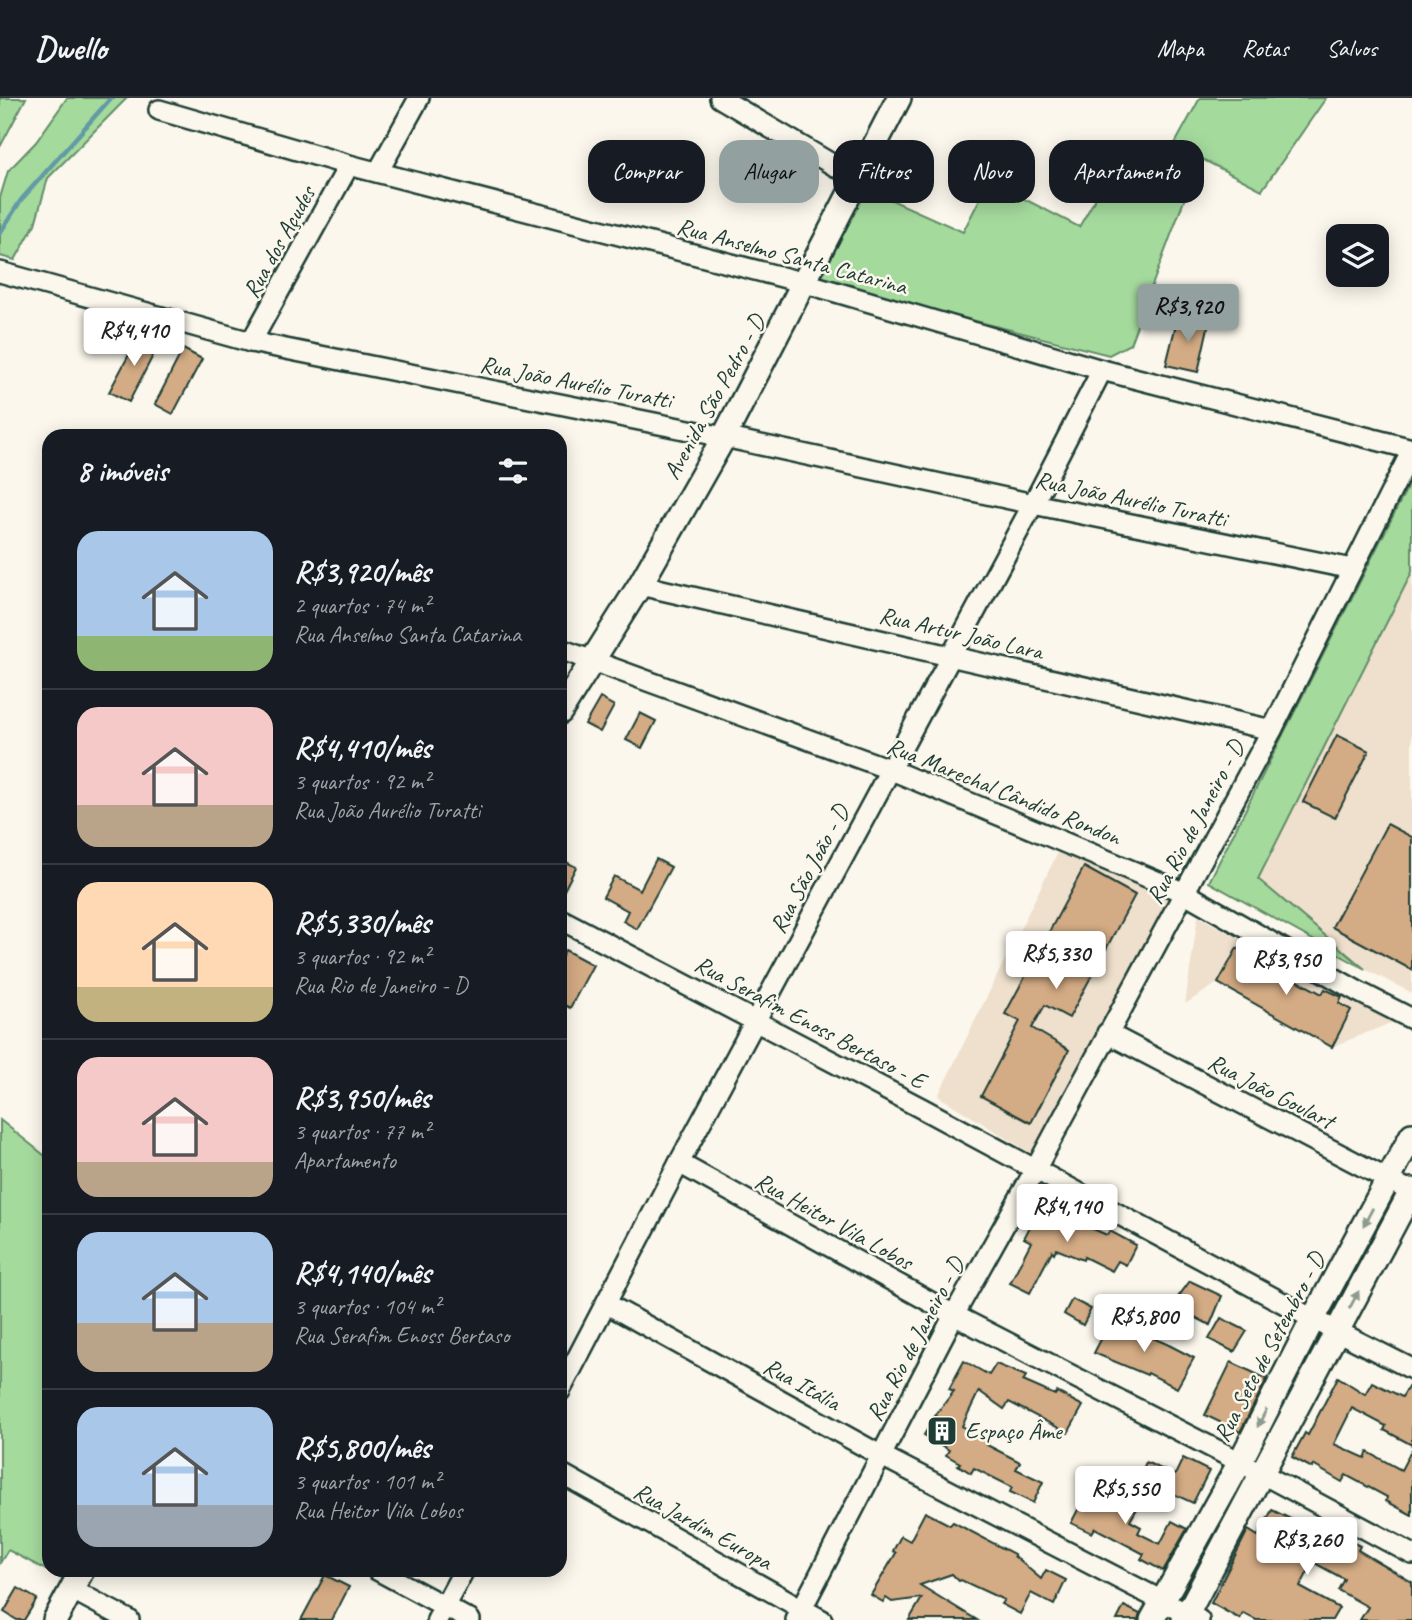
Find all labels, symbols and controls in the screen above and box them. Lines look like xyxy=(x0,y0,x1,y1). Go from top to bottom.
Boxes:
text: Dwello xyxy=(35,27,107,69)
text: Mapa xyxy=(1157,33,1204,63)
text: Rotas xyxy=(1242,33,1288,63)
text: Salvos xyxy=(1326,33,1377,63)
chip: Comprar xyxy=(588,140,705,203)
chip: Alugar xyxy=(719,140,819,203)
chip: Filtros xyxy=(833,140,934,203)
chip: Novo xyxy=(948,140,1035,203)
chip: Apartamento xyxy=(1049,140,1204,203)
street label: Rua dos Açudes xyxy=(236,179,323,303)
street label: Rua Anselmo Santa Catarina xyxy=(674,211,912,302)
map controls xyxy=(1326,224,1389,287)
button: layers xyxy=(1326,224,1389,287)
pin: R$3,920 xyxy=(1123,285,1253,344)
text: R$3,920 xyxy=(1154,292,1222,321)
pin: R$4,410 xyxy=(69,308,199,368)
street label: Avenida São Pedro - D xyxy=(656,308,773,484)
text: R$4,410 xyxy=(100,316,168,345)
street label: Rua João Aurélio Turatti xyxy=(478,349,677,416)
text: 8 imóveis xyxy=(77,452,168,490)
icon: filters xyxy=(494,452,532,490)
street label: Rua João Aurélio Turatti xyxy=(1033,464,1232,534)
text: R$3,920/mês xyxy=(294,553,431,591)
icon: home xyxy=(133,559,217,643)
text: 2 quartos · 74 m² xyxy=(294,591,430,620)
street label: Rua Artur João Lara xyxy=(876,600,1048,667)
text: Rua Anselmo Santa Catarina xyxy=(294,620,521,649)
text: R$4,410/mês xyxy=(294,729,431,767)
street label: Rua Marechal Cândido Rondon xyxy=(883,730,1126,852)
street label: Rua Rio de Janeiro - D xyxy=(1139,733,1252,909)
icon: home xyxy=(133,735,217,819)
text: 3 quartos · 92 m² xyxy=(294,767,430,796)
text: Rua João Aurélio Turatti xyxy=(294,796,481,825)
street label: Rua São João - D xyxy=(763,798,856,938)
text: R$5,330/mês xyxy=(294,904,431,942)
icon: home xyxy=(133,910,217,994)
pin: R$5,330 xyxy=(991,932,1121,991)
pin: R$3,950 xyxy=(1221,937,1351,997)
text: R$5,330 xyxy=(1022,939,1090,968)
text: 3 quartos · 92 m² xyxy=(294,942,430,971)
text: R$3,950 xyxy=(1252,945,1320,974)
street label: Rua Serafim Enoss Bertaso - E xyxy=(690,948,933,1097)
text: Rua Rio de Janeiro - D xyxy=(294,971,467,1000)
street label: Rua João Goulart xyxy=(1203,1046,1342,1137)
text: R$3,950/mês xyxy=(294,1079,430,1117)
icon: home xyxy=(133,1085,217,1169)
text: 3 quartos · 77 m² xyxy=(294,1117,430,1146)
text: Apartamento xyxy=(294,1146,396,1175)
street label: Rua Heitor Vila Lobos xyxy=(750,1165,920,1278)
pin: R$4,140 xyxy=(1002,1184,1132,1244)
text: R$4,140 xyxy=(1033,1192,1101,1221)
one-way arrow xyxy=(1362,1207,1374,1227)
street label: Rua Sete de Setembro - D xyxy=(1206,1245,1333,1447)
street label: Rua Rio de Janeiro - D xyxy=(859,1250,972,1426)
text: R$4,140/mês xyxy=(294,1254,431,1292)
icon: home xyxy=(133,1260,217,1344)
one-way arrow xyxy=(1348,1290,1360,1310)
text: 3 quartos · 104 m² xyxy=(294,1292,440,1321)
pin: R$5,800 xyxy=(1079,1294,1209,1354)
text: R$5,800 xyxy=(1110,1302,1178,1331)
text: Rua Serafim Enoss Bertaso xyxy=(294,1321,509,1350)
street label: Rua Itália xyxy=(758,1351,847,1418)
one-way arrow xyxy=(1256,1408,1268,1428)
building icon: Espaço Âme xyxy=(925,1414,959,1448)
place label: Espaço Âme xyxy=(965,1416,1064,1446)
text: R$5,800/mês xyxy=(294,1429,431,1467)
icon: home xyxy=(133,1435,217,1519)
pin: R$5,550 xyxy=(1060,1466,1190,1526)
text: 3 quartos · 101 m² xyxy=(294,1467,440,1496)
text: R$5,550 xyxy=(1091,1474,1159,1503)
street label: Rua Jardim Europa xyxy=(628,1476,779,1577)
text: Rua Heitor Vila Lobos xyxy=(294,1496,462,1525)
pin: R$3,260 xyxy=(1242,1518,1372,1577)
text: R$3,260 xyxy=(1272,1525,1342,1554)

